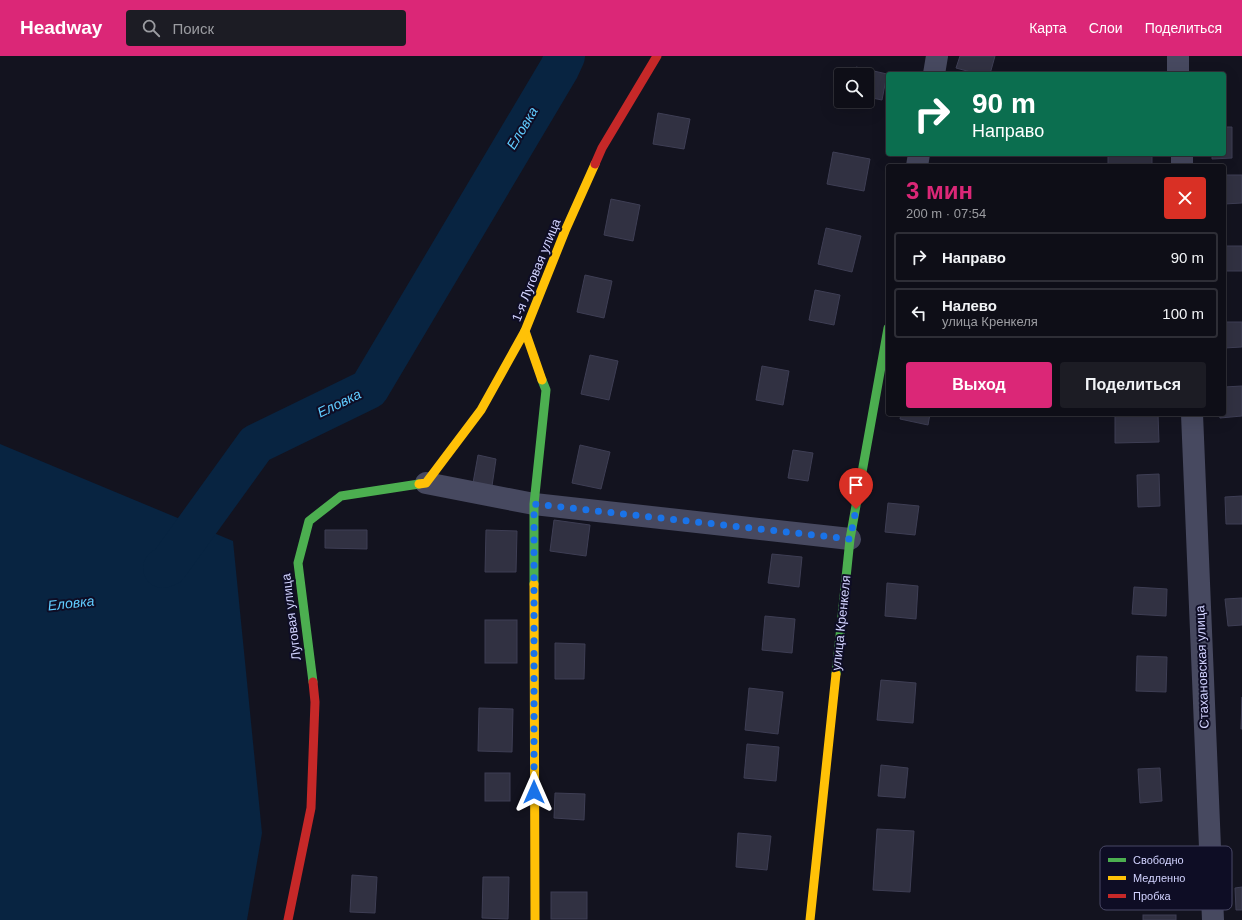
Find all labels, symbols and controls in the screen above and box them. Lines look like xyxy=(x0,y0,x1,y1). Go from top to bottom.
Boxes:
search box xyxy=(126,10,406,46)
text: Headway xyxy=(20,17,102,38)
icon: search xyxy=(140,17,162,39)
text: Поиск xyxy=(172,20,214,37)
text: Карта xyxy=(1029,20,1067,36)
text: Слои xyxy=(1089,20,1123,36)
text: Поделиться xyxy=(1145,20,1222,36)
map controls xyxy=(834,68,874,108)
button: search xyxy=(834,68,874,108)
icon: right xyxy=(906,88,958,140)
text: 90 m xyxy=(972,88,1036,119)
water label: Еловка xyxy=(503,104,541,152)
text: Направо xyxy=(972,121,1044,141)
text: 3 мин xyxy=(906,177,973,204)
button: close xyxy=(1164,177,1206,219)
text: 200 m · 07:54 xyxy=(906,206,986,221)
street label: 1-я Луговая улица xyxy=(509,216,564,324)
icon: right xyxy=(908,246,930,268)
text: Направо xyxy=(942,249,1006,266)
text: 90 m xyxy=(1171,249,1204,266)
text: Налево xyxy=(942,297,997,314)
icon: left xyxy=(908,302,930,324)
text: 100 m xyxy=(1162,305,1204,322)
text: улица Кренкеля xyxy=(942,314,1038,329)
button: Выход xyxy=(906,362,1052,408)
button: Поделиться xyxy=(1060,362,1206,408)
water label: Еловка xyxy=(314,385,364,420)
pin xyxy=(839,468,873,509)
icon: arrive xyxy=(845,474,867,496)
street label: Луговая улица xyxy=(278,572,304,661)
street label: улица Кренкеля xyxy=(829,575,853,671)
water label: Еловка xyxy=(47,593,95,613)
street label: Стахановская улица xyxy=(1192,604,1212,729)
position arrow xyxy=(513,771,555,813)
legend xyxy=(1100,846,1232,910)
text: Свободно xyxy=(1133,854,1184,866)
text: Медленно xyxy=(1133,872,1185,884)
text: Пробка xyxy=(1133,890,1171,902)

